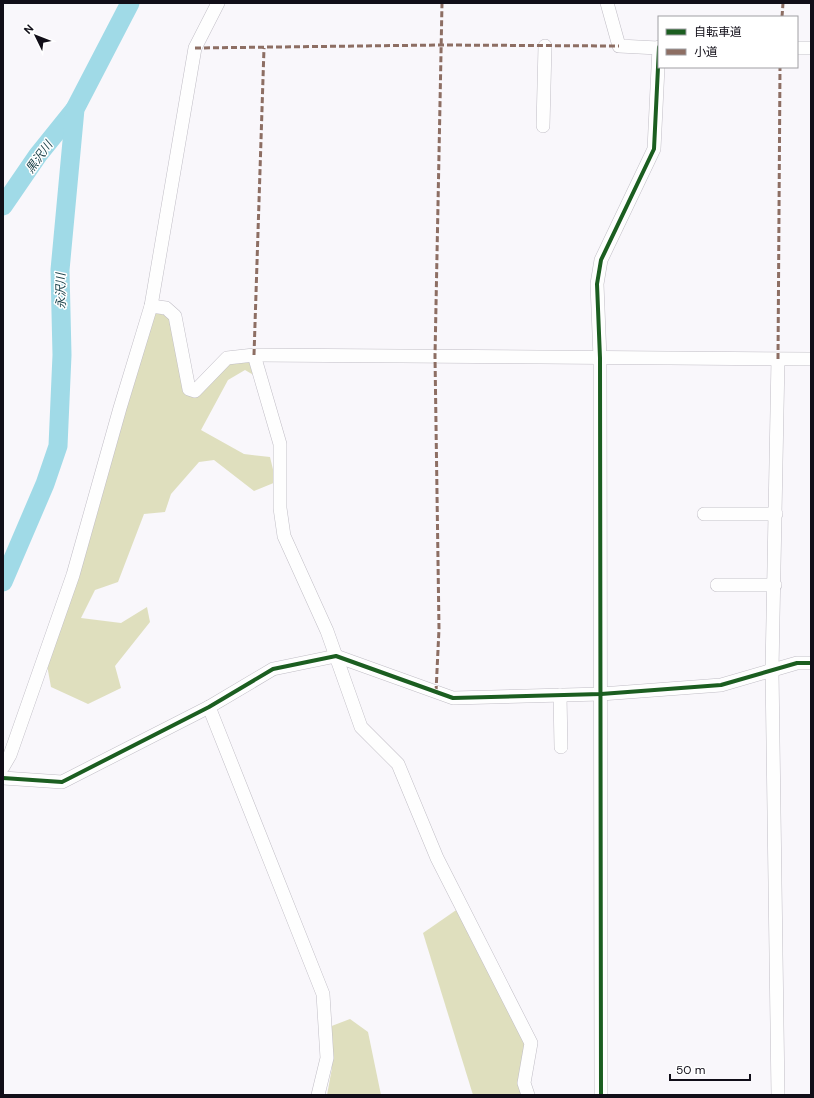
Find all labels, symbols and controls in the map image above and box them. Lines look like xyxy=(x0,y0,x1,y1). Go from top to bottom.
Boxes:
north arrow xyxy=(16,16,56,56)
legend xyxy=(658,16,798,68)
text: N xyxy=(21,21,37,37)
text: 自転車道 xyxy=(694,24,742,40)
text: 小道 xyxy=(694,44,718,60)
water label: 黒沢川 xyxy=(22,136,57,176)
water label: 永沢川 xyxy=(53,271,69,309)
scale bar xyxy=(670,1056,750,1082)
text: 50 m xyxy=(676,1062,705,1078)

